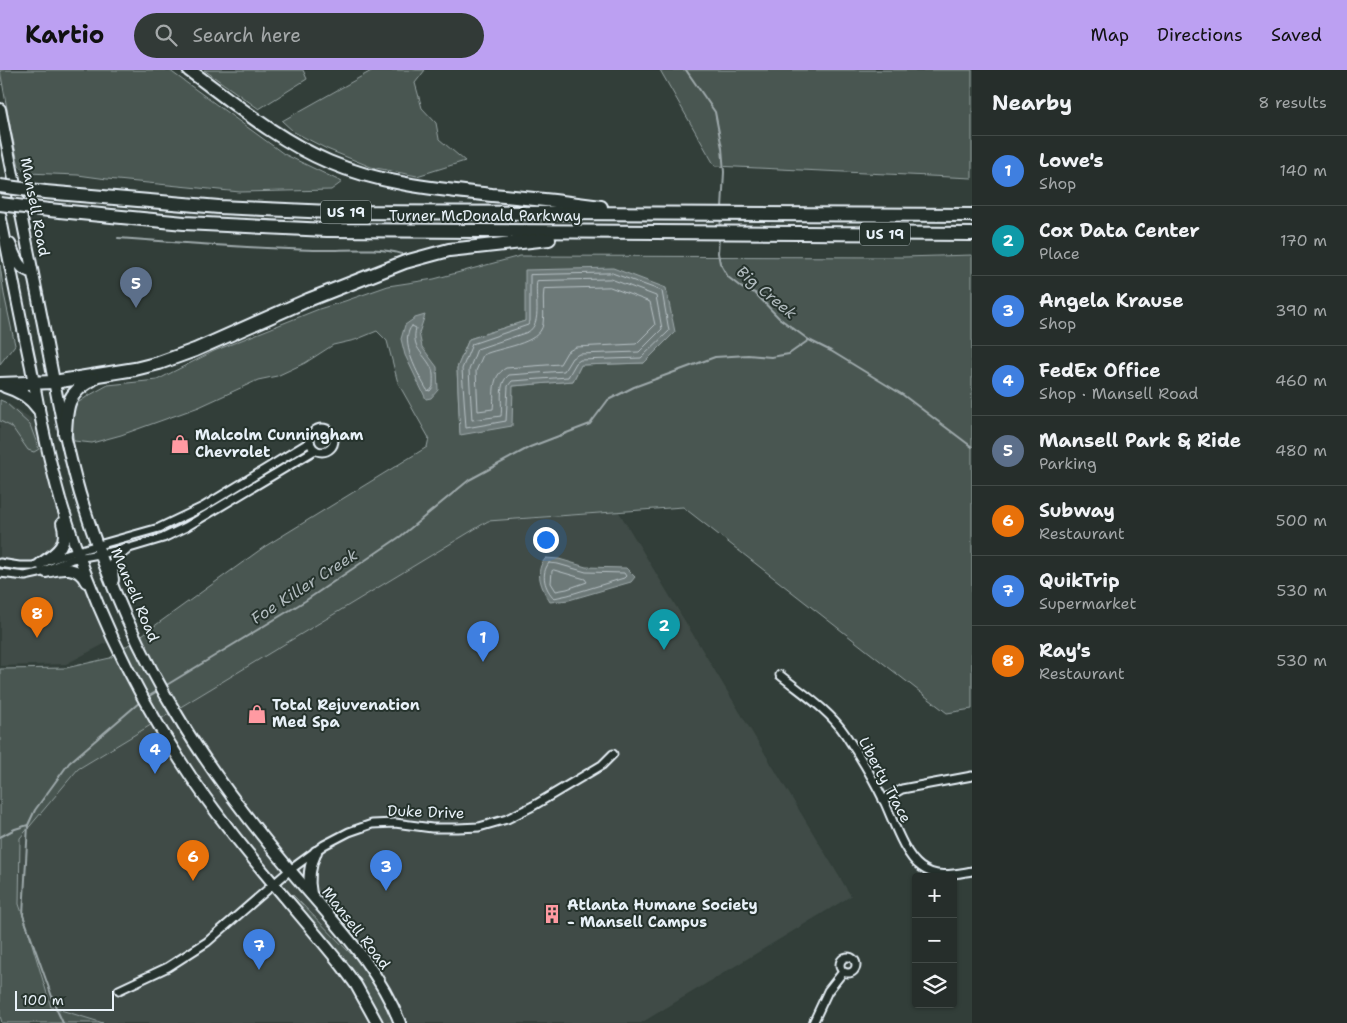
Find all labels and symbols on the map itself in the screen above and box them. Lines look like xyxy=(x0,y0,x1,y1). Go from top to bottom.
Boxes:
street label: Mansell Road xyxy=(16,156,54,259)
road number: US 19 xyxy=(321,200,371,224)
street label: Turner McDonald Parkway xyxy=(389,206,581,226)
road number: US 19 xyxy=(860,222,910,245)
water label: Big Creek xyxy=(732,261,801,324)
pin: 5 xyxy=(120,267,152,308)
place label: Malcolm Cunningham Chevrolet xyxy=(195,425,364,462)
shop icon: Malcolm Cunningham Chevrolet xyxy=(169,433,191,455)
your location xyxy=(533,527,559,553)
water label: Foe Killer Creek xyxy=(247,544,362,629)
street label: Mansell Road xyxy=(106,545,164,645)
pin: 8 xyxy=(21,597,53,638)
pin: 2 xyxy=(648,609,680,650)
pin: 1 xyxy=(467,621,499,662)
place label: Total Rejuvenation Med Spa xyxy=(272,695,420,732)
shop icon: Total Rejuvenation Med Spa xyxy=(246,703,268,725)
pin: 4 xyxy=(139,733,171,774)
street label: Liberty Trace xyxy=(854,734,916,826)
street label: Duke Drive xyxy=(387,801,465,823)
pin: 6 xyxy=(177,840,209,881)
pin: 3 xyxy=(370,850,402,891)
street label: Mansell Road xyxy=(317,882,395,974)
place label: Atlanta Humane Society - Mansell Campus xyxy=(567,895,758,932)
building icon: Atlanta Humane Society - Mansell Campus xyxy=(541,903,563,925)
pin: 7 xyxy=(243,929,275,970)
scale bar xyxy=(15,988,114,1011)

